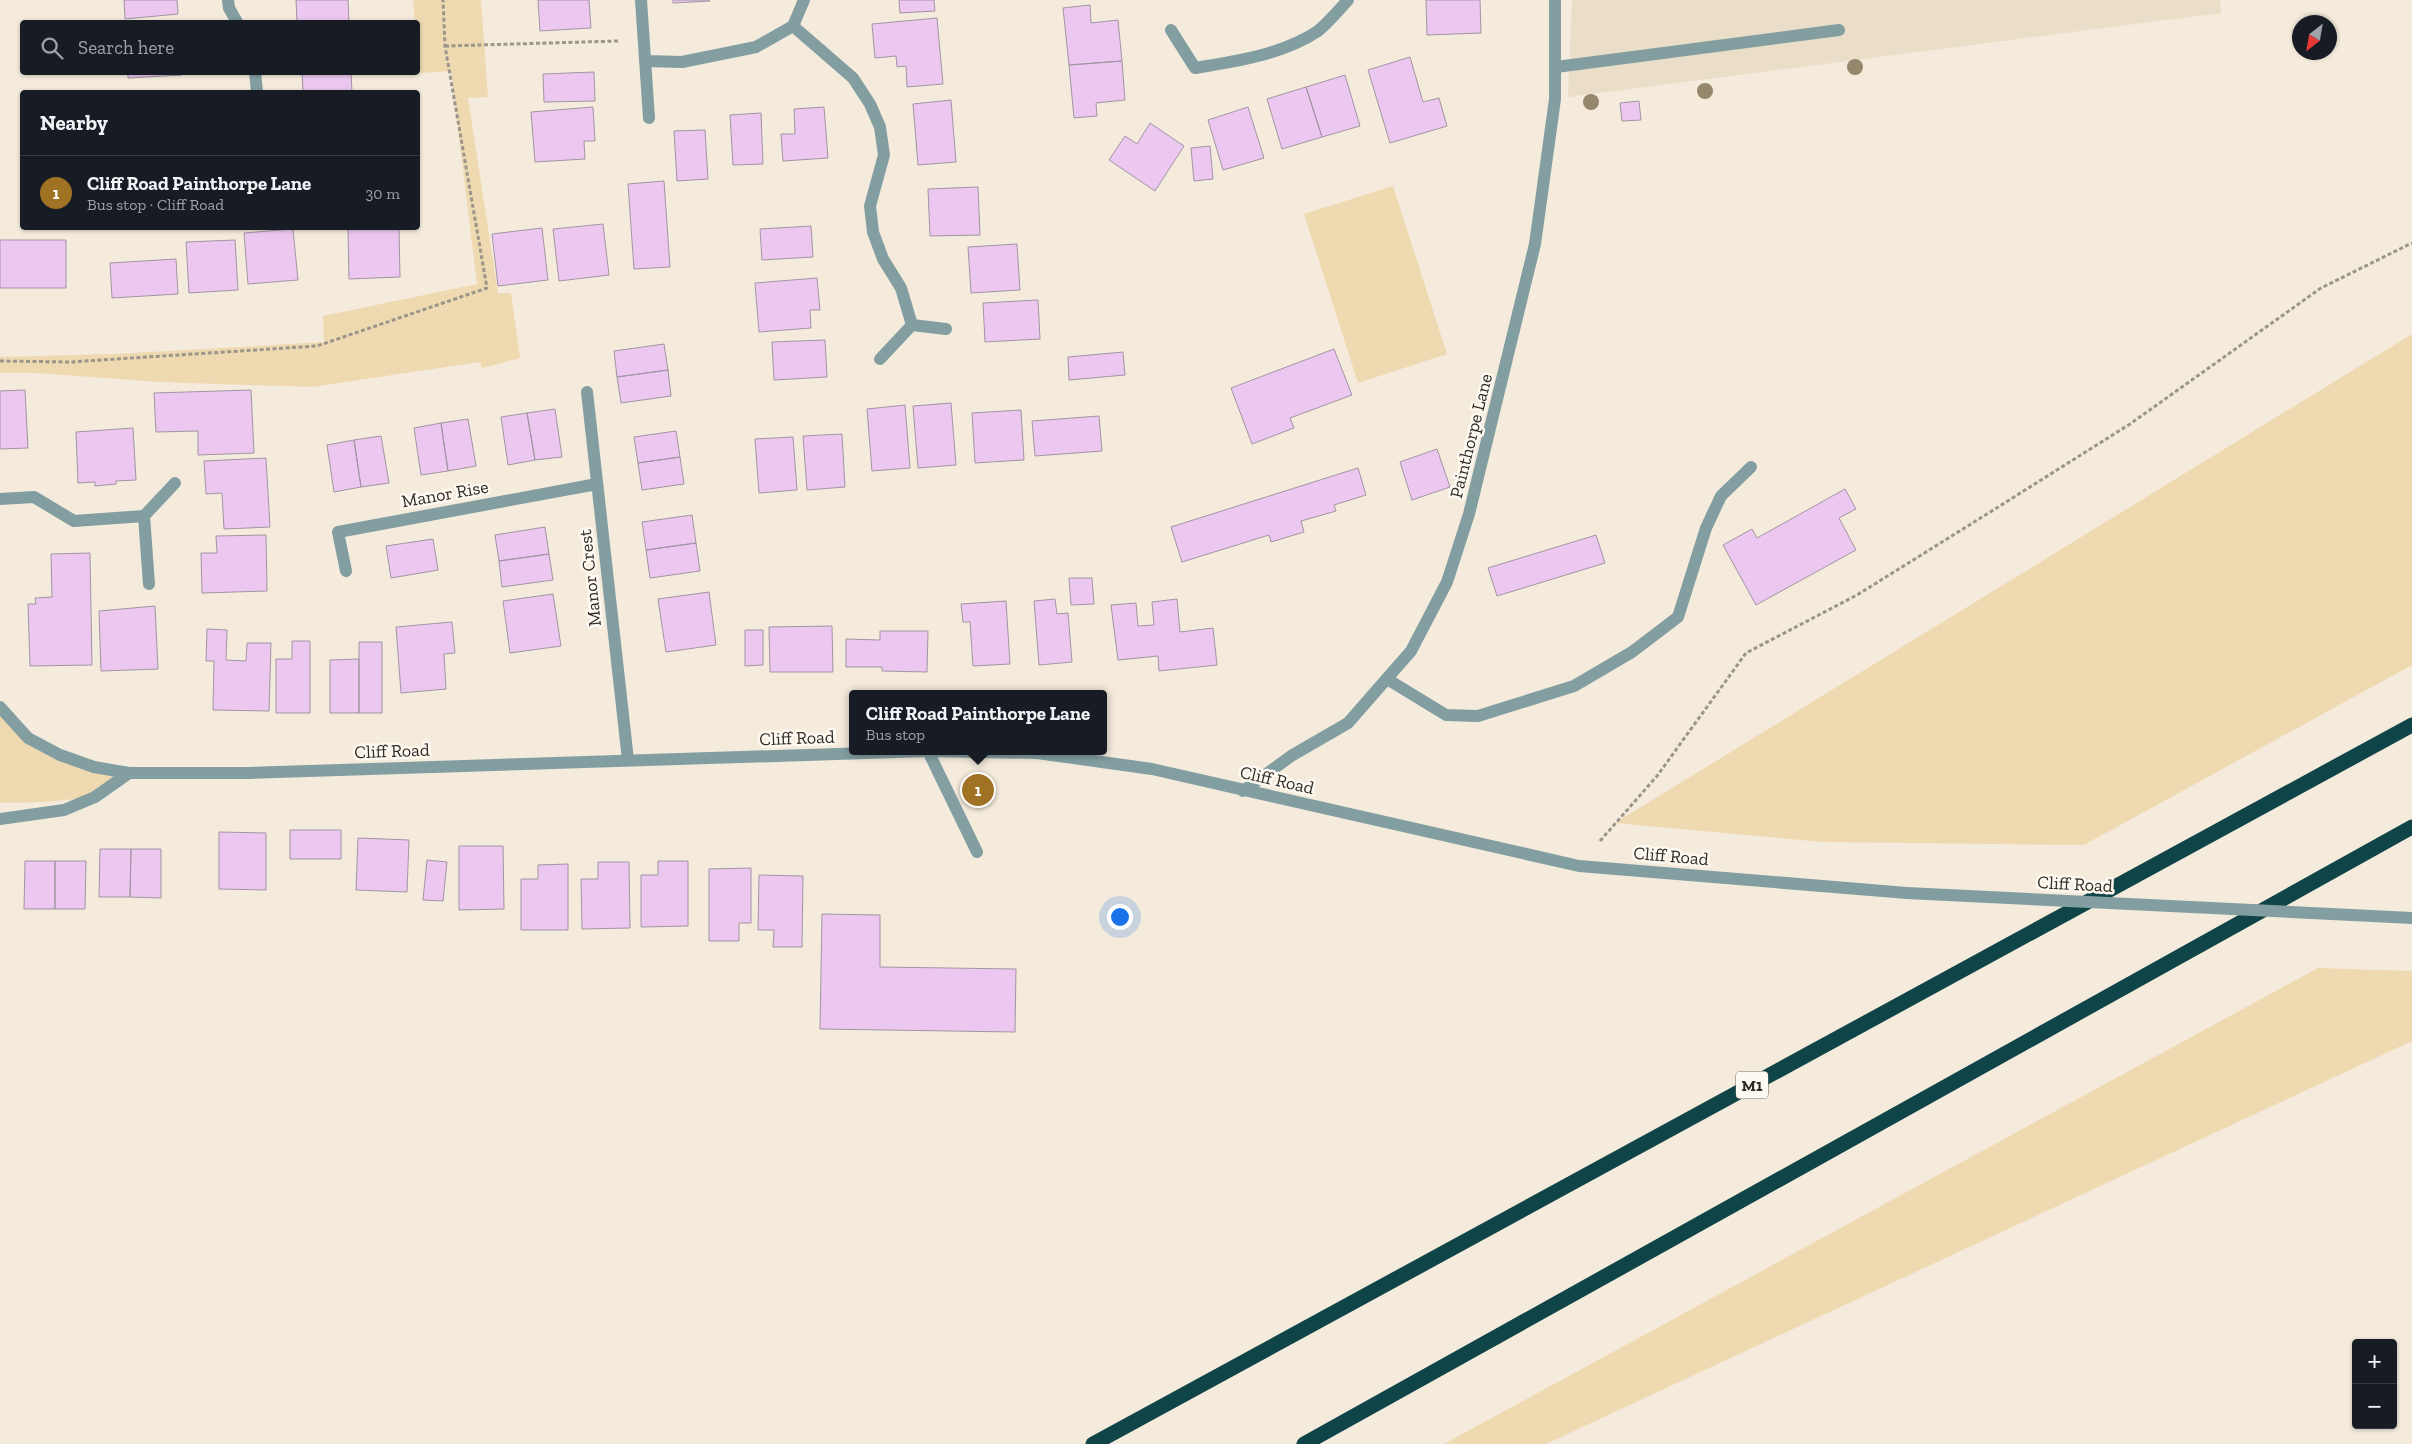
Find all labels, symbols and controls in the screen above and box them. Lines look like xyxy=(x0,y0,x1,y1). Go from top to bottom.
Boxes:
north arrow xyxy=(2292,15,2337,60)
search box xyxy=(20,20,420,75)
icon: search xyxy=(38,34,66,62)
text: Search here xyxy=(78,36,174,59)
text: Nearby xyxy=(40,110,108,135)
text: Cliff Road Painthorpe Lane xyxy=(87,172,311,195)
text: 1 xyxy=(53,184,59,203)
text: 30 m xyxy=(366,184,400,203)
text: Bus stop · Cliff Road xyxy=(87,195,224,214)
street label: Painthorpe Lane xyxy=(1445,371,1497,501)
street label: Manor Rise xyxy=(400,476,490,512)
street label: Manor Crest xyxy=(574,528,606,628)
popup xyxy=(849,690,1107,755)
text: Cliff Road Painthorpe Lane xyxy=(866,702,1090,725)
text: Bus stop xyxy=(866,725,925,744)
street label: Cliff Road xyxy=(759,726,835,750)
street label: Cliff Road xyxy=(354,739,430,763)
street label: Cliff Road xyxy=(1238,761,1316,799)
pin: 1 xyxy=(962,771,994,809)
street label: Cliff Road xyxy=(1633,842,1710,870)
street label: Cliff Road xyxy=(2037,871,2113,897)
your location xyxy=(1107,904,1133,930)
road number: M1 xyxy=(1736,1072,1768,1098)
map controls xyxy=(2352,1339,2397,1429)
button: + xyxy=(2352,1339,2397,1384)
button: − xyxy=(2352,1384,2397,1429)

